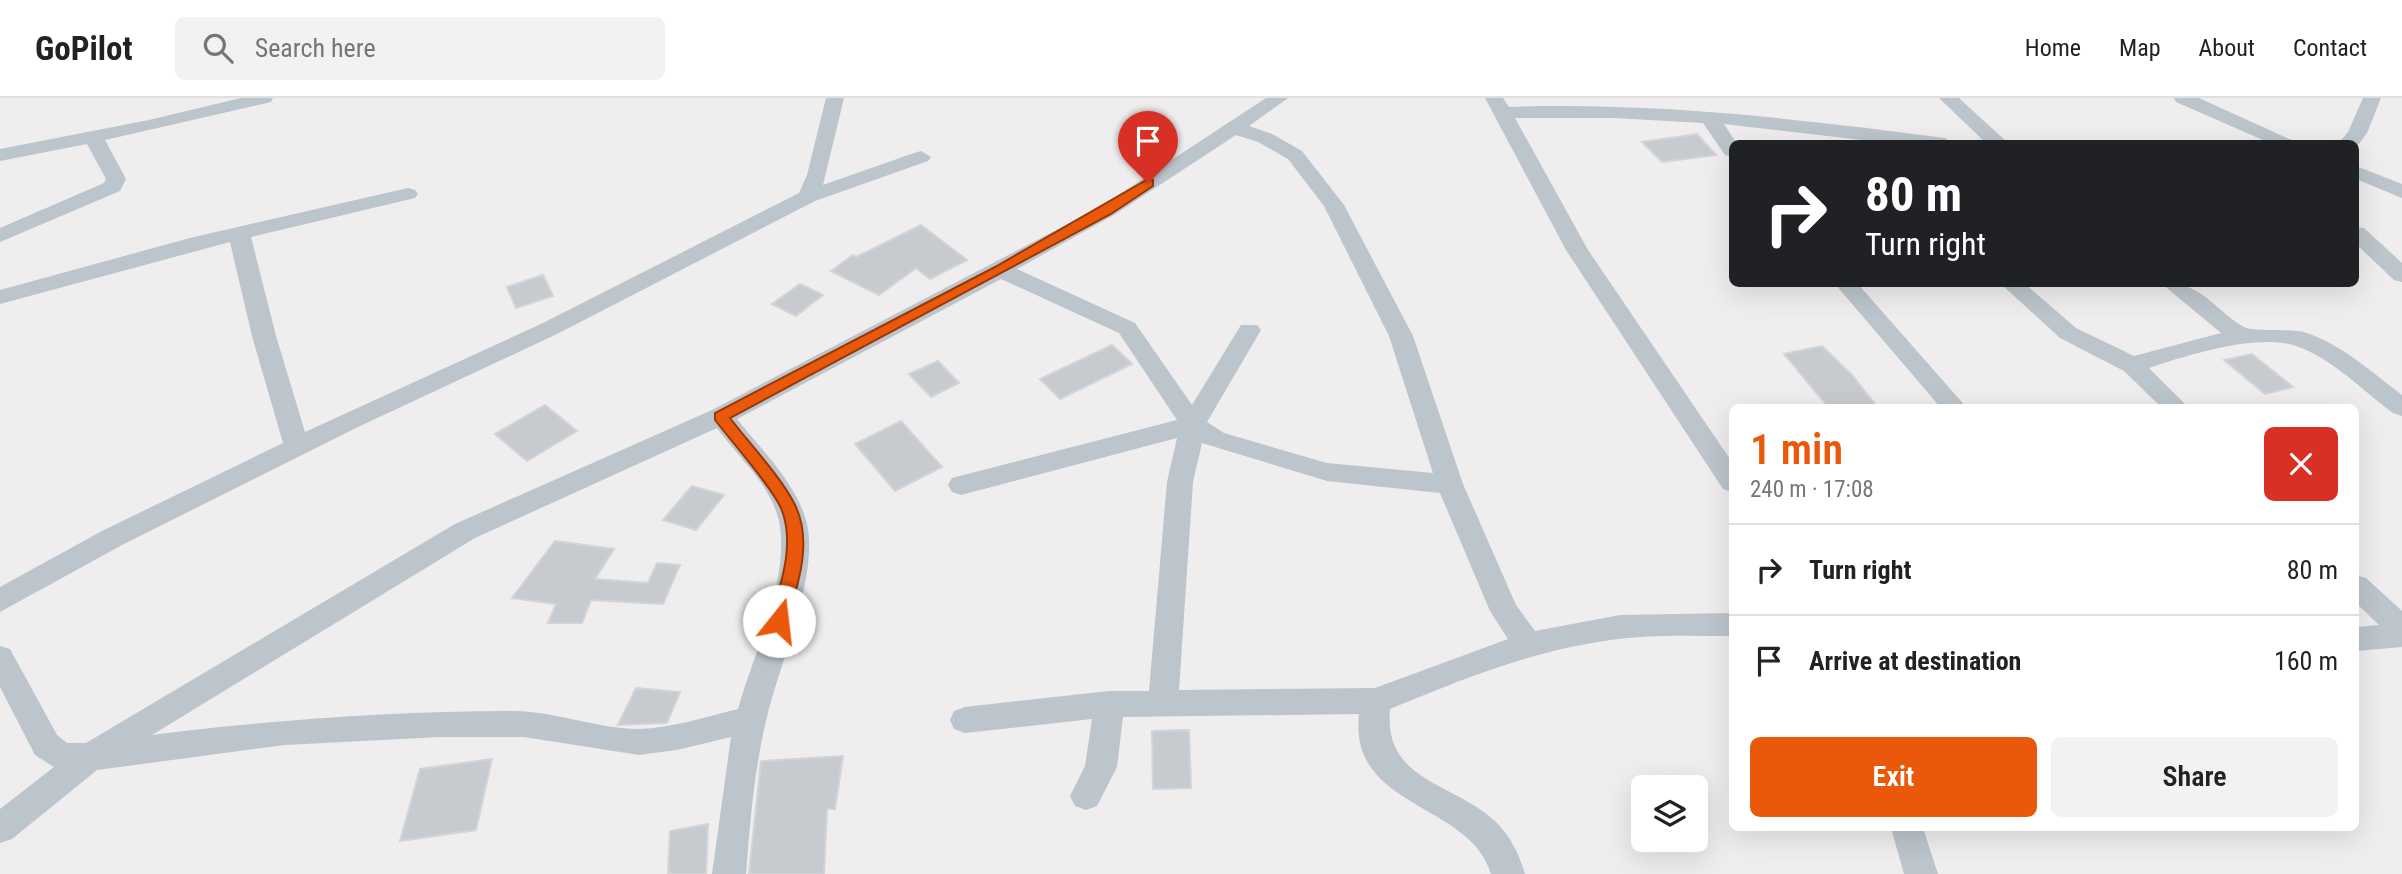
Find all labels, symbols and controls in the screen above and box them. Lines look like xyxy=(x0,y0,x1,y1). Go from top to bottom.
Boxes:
search box xyxy=(175,17,665,80)
text: GoPilot xyxy=(35,29,133,68)
icon: search xyxy=(199,29,237,67)
text: Search here xyxy=(255,33,376,63)
text: Home xyxy=(2025,34,2081,62)
text: Map xyxy=(2119,34,2161,62)
text: About xyxy=(2199,34,2255,62)
text: Contact xyxy=(2293,34,2367,62)
pin xyxy=(1118,111,1178,183)
icon: arrive xyxy=(1129,122,1167,160)
text: 80 m xyxy=(1865,166,1962,223)
icon: right xyxy=(1750,168,1841,259)
text: Turn right xyxy=(1865,225,1986,263)
text: 1 min xyxy=(1750,425,1843,474)
button: close xyxy=(2264,427,2338,501)
text: 240 m · 17:08 xyxy=(1750,476,1874,503)
icon: right xyxy=(1750,551,1788,589)
text: Turn right xyxy=(1809,555,1911,585)
text: 80 m xyxy=(2287,555,2338,585)
position arrow xyxy=(742,584,816,658)
icon: arrive xyxy=(1750,642,1788,680)
text: Arrive at destination xyxy=(1809,646,2021,676)
text: 160 m xyxy=(2274,646,2338,676)
button: Exit xyxy=(1750,737,2037,817)
button: Share xyxy=(2051,737,2338,817)
map controls xyxy=(1631,775,1708,852)
button: layers xyxy=(1631,775,1708,852)

